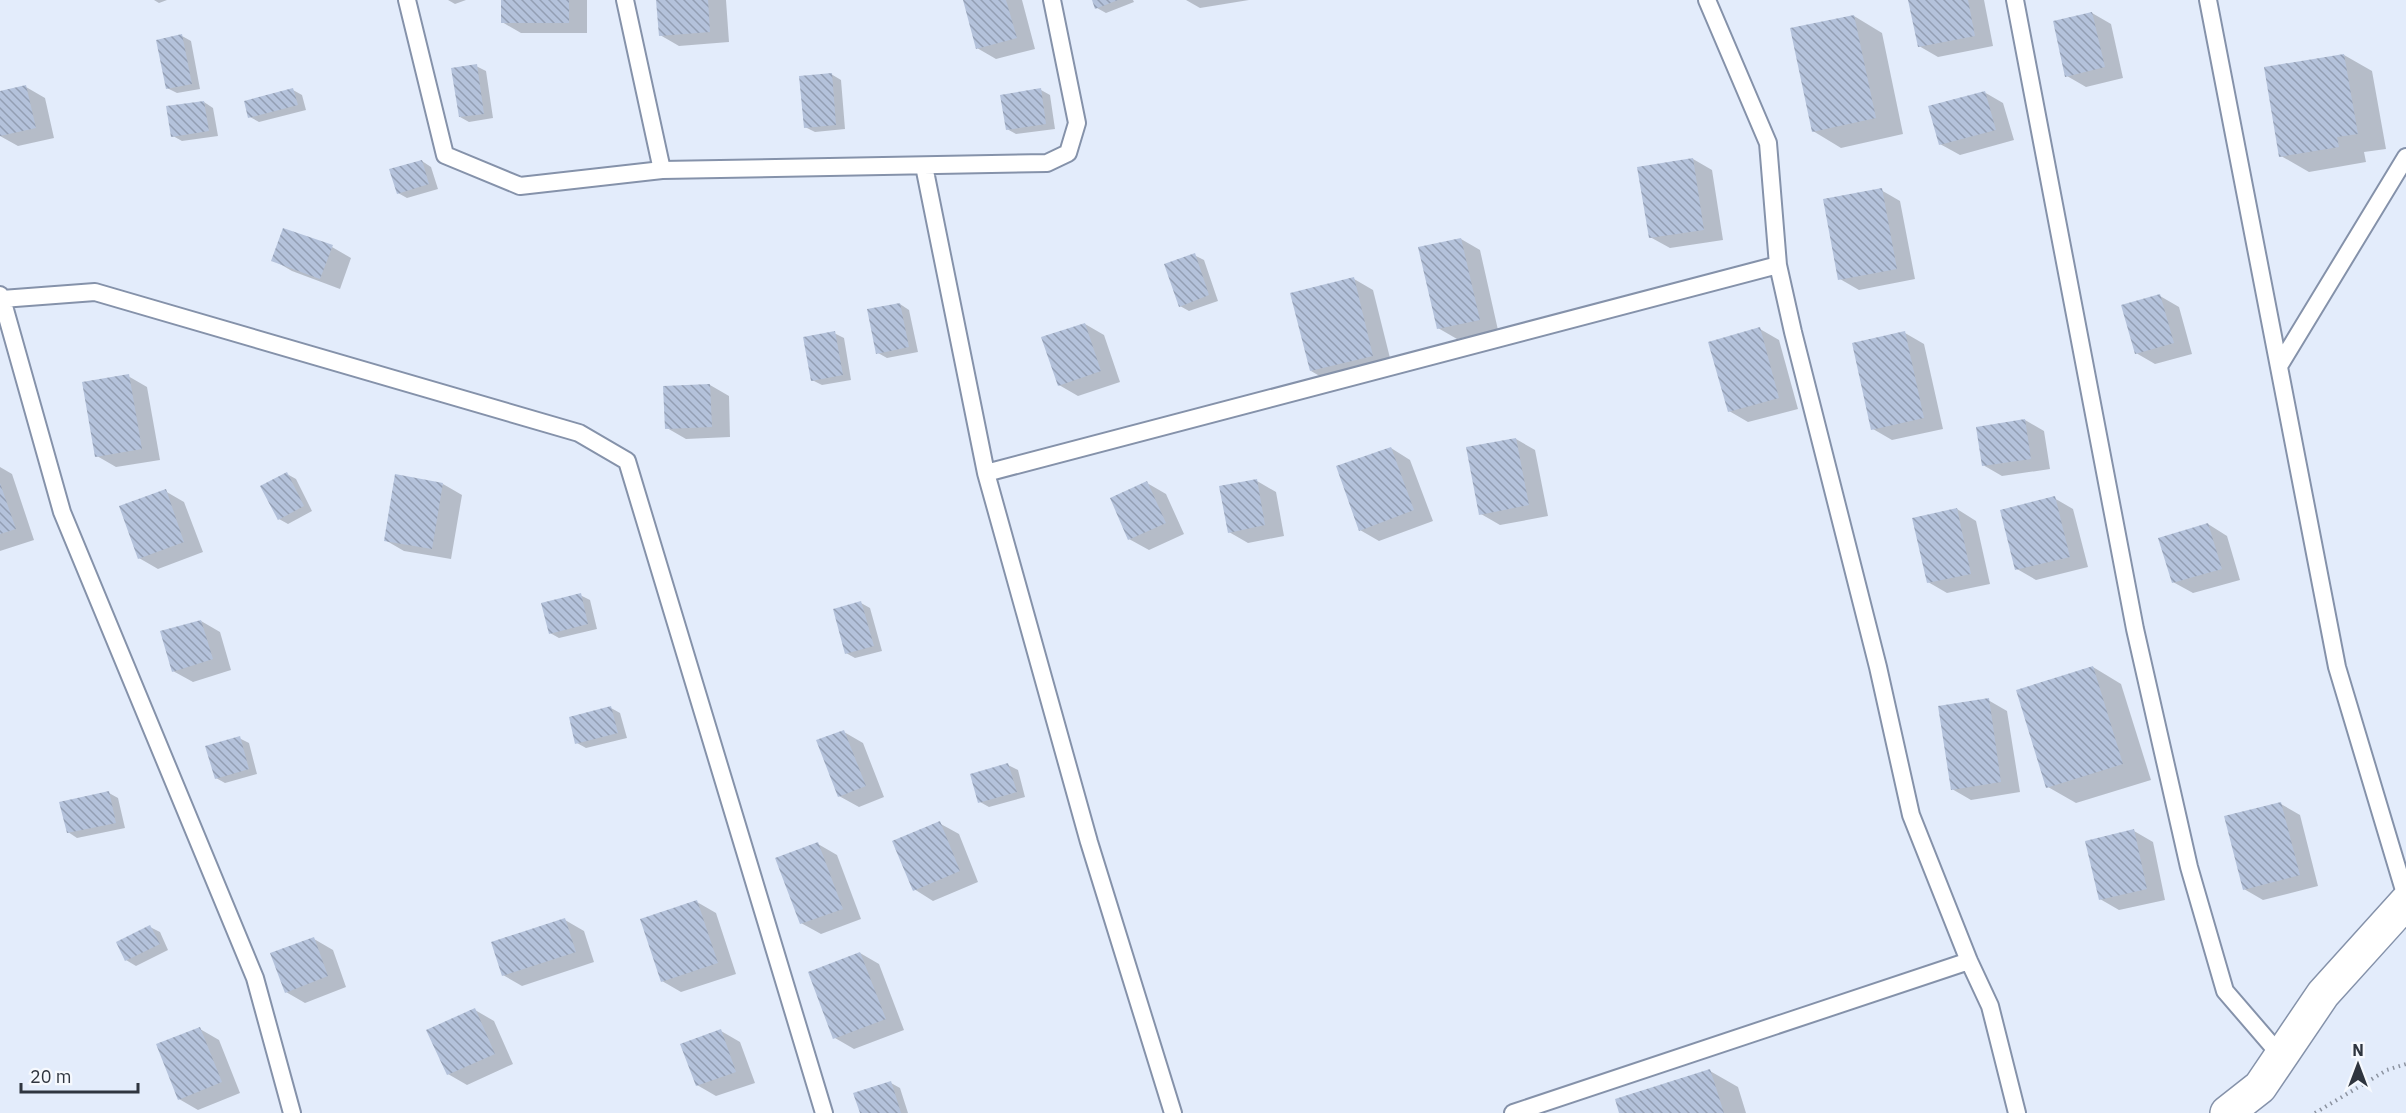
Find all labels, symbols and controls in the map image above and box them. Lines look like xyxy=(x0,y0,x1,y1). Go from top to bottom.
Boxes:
north arrow xyxy=(2328,1035,2388,1095)
text: N xyxy=(2352,1040,2364,1060)
scale bar xyxy=(21,1056,138,1094)
text: 20 m xyxy=(30,1065,72,1088)

